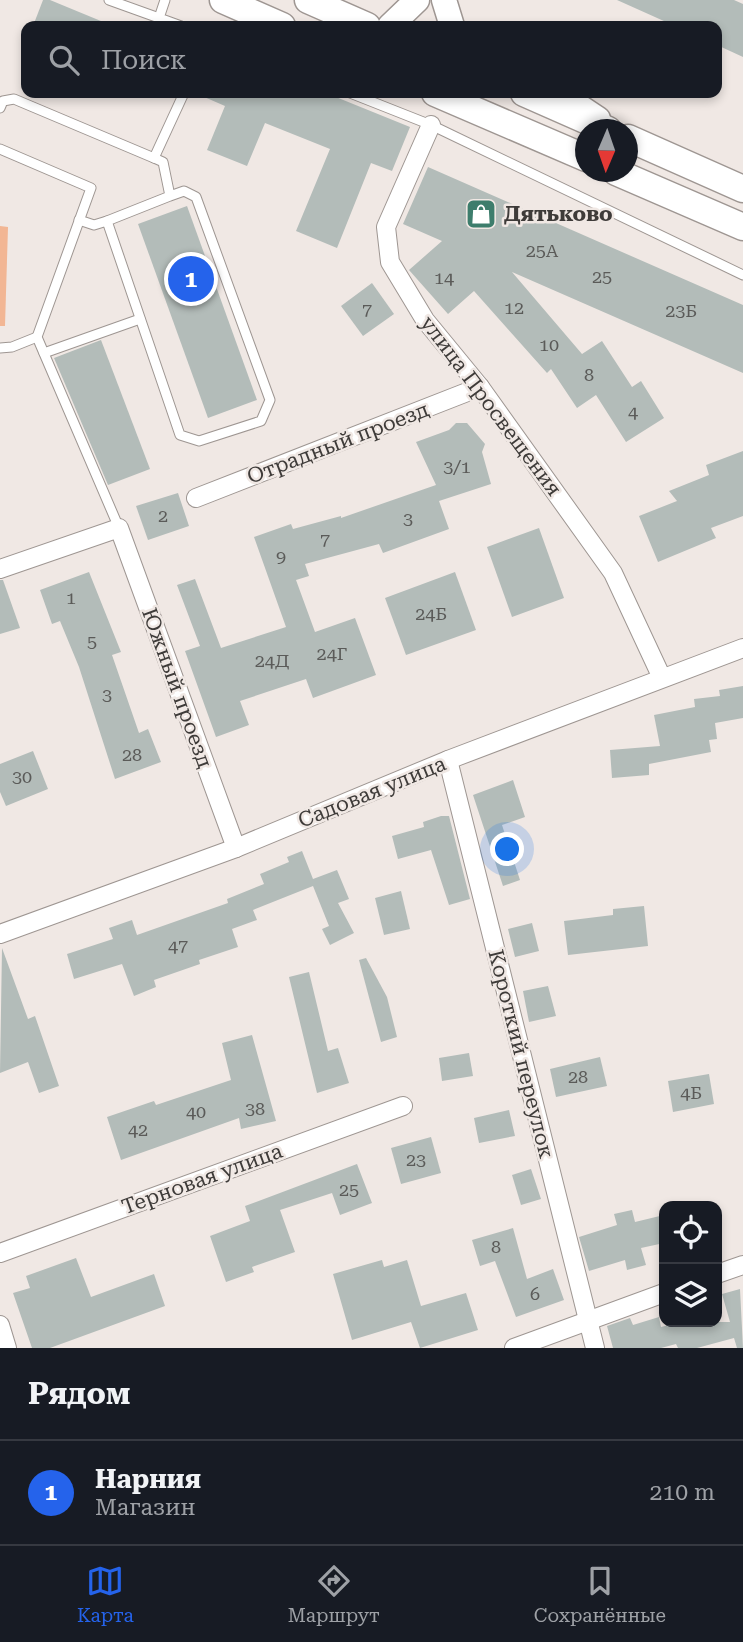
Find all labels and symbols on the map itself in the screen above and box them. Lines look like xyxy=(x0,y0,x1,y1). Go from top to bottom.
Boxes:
north arrow xyxy=(575,119,638,182)
shop icon: Дятьково xyxy=(464,197,498,231)
place label: Дятьково xyxy=(504,202,613,226)
house number: 25А xyxy=(526,240,559,261)
pin: 1 xyxy=(168,253,214,305)
house number: 25 xyxy=(592,266,612,287)
house number: 14 xyxy=(434,267,454,288)
house number: 12 xyxy=(504,297,524,318)
house number: 7 xyxy=(362,299,372,320)
house number: 23Б xyxy=(665,300,697,321)
street label: улица Просвещения xyxy=(416,311,566,501)
house number: 10 xyxy=(539,334,559,355)
house number: 8 xyxy=(584,364,594,385)
street label: Отрадный проезд xyxy=(244,397,432,489)
house number: 4 xyxy=(628,401,638,422)
house number: 3/1 xyxy=(443,456,471,477)
house number: 2 xyxy=(158,505,168,526)
house number: 3 xyxy=(403,508,413,529)
house number: 7 xyxy=(320,529,330,550)
house number: 9 xyxy=(276,546,286,567)
house number: 1 xyxy=(66,587,76,608)
house number: 24Б xyxy=(415,603,447,624)
street label: Южный проезд xyxy=(137,605,217,771)
house number: 5 xyxy=(87,631,97,652)
house number: 24Г xyxy=(317,643,347,664)
house number: 24Д xyxy=(255,650,289,671)
house number: 3 xyxy=(102,684,112,705)
house number: 28 xyxy=(122,744,142,765)
street label: Садовая улица xyxy=(295,751,450,833)
house number: 30 xyxy=(12,766,32,787)
your location xyxy=(490,832,524,866)
house number: 47 xyxy=(168,935,188,956)
street label: Короткий переулок xyxy=(483,947,559,1161)
house number: 28 xyxy=(568,1066,588,1087)
house number: 4Б xyxy=(680,1082,702,1103)
house number: 38 xyxy=(245,1098,265,1119)
house number: 40 xyxy=(186,1101,206,1122)
house number: 42 xyxy=(128,1119,148,1140)
street label: Терновая улица xyxy=(118,1139,286,1219)
house number: 23 xyxy=(406,1149,426,1170)
house number: 25 xyxy=(339,1179,359,1200)
house number: 8 xyxy=(491,1236,501,1257)
house number: 6 xyxy=(530,1283,540,1304)

